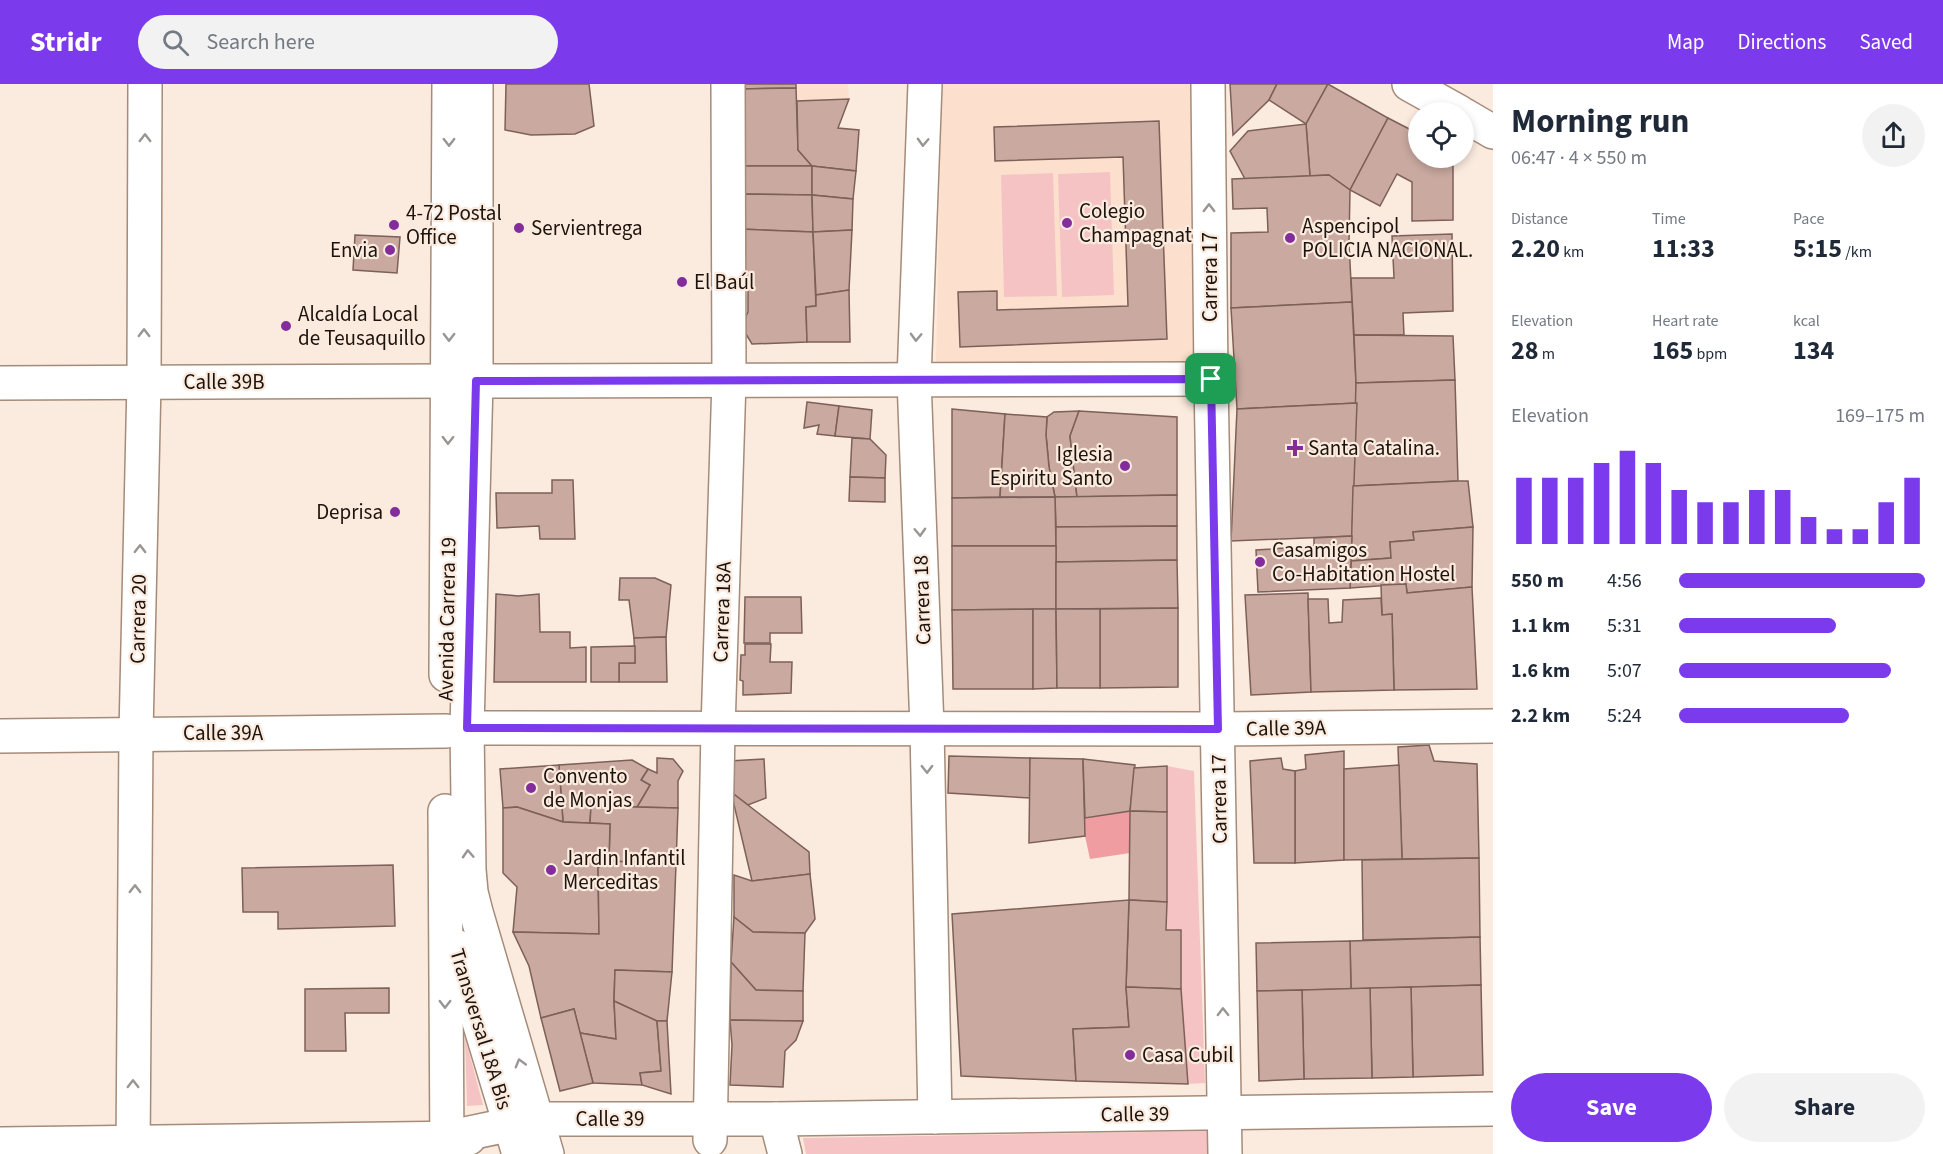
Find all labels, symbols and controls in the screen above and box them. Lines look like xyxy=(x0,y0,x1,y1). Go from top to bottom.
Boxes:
search box xyxy=(138,15,558,69)
text: Stridr xyxy=(30,22,102,62)
icon: search xyxy=(159,26,192,59)
text: Search here xyxy=(207,26,315,58)
text: Map xyxy=(1667,27,1705,57)
text: Directions xyxy=(1738,27,1826,57)
text: Saved xyxy=(1859,27,1913,57)
text: Morning run xyxy=(1511,98,1689,145)
map controls xyxy=(1408,102,1474,168)
button: locate xyxy=(1408,102,1474,168)
button: share xyxy=(1862,104,1925,167)
one-way arrow xyxy=(139,134,151,143)
one-way arrow xyxy=(443,138,455,147)
one-way arrow xyxy=(917,138,930,147)
text: 06:47 · 4 × 550 m xyxy=(1511,144,1647,172)
place label: Colegio Champagnat xyxy=(1079,196,1192,250)
place label: 4-72 Postal Office xyxy=(406,198,502,252)
one-way arrow xyxy=(1203,203,1215,212)
text: Distance xyxy=(1511,208,1568,230)
text: Time xyxy=(1652,208,1686,230)
text: Pace xyxy=(1793,208,1824,230)
place label: Aspencipol POLICIA NACIONAL. xyxy=(1302,211,1473,265)
place label: Servientrega xyxy=(531,213,643,243)
marker: Colegio Champagnat xyxy=(1060,216,1074,230)
marker: 4-72 Postal Office xyxy=(387,218,401,232)
marker: Servientrega xyxy=(512,221,526,235)
text: 2.20 xyxy=(1511,230,1560,267)
text: 11:33 xyxy=(1652,230,1715,267)
text: 5:15 xyxy=(1793,230,1842,267)
marker: Aspencipol POLICIA NACIONAL. xyxy=(1283,231,1297,245)
street label: Carrera 17 xyxy=(1195,232,1225,322)
place label: Envia xyxy=(330,235,378,265)
text: km xyxy=(1560,241,1584,263)
text: /km xyxy=(1842,241,1872,263)
marker: Envia xyxy=(383,243,397,257)
place label: El Baúl xyxy=(694,267,754,297)
marker: El Baúl xyxy=(675,275,689,289)
place label: Alcaldía Local de Teusaquillo xyxy=(298,299,426,353)
text: Elevation xyxy=(1511,310,1573,332)
text: Heart rate xyxy=(1652,310,1719,332)
text: kcal xyxy=(1793,310,1820,332)
marker: Alcaldía Local de Teusaquillo xyxy=(279,319,293,333)
one-way arrow xyxy=(138,329,150,338)
text: 28 xyxy=(1511,332,1538,369)
text: 165 xyxy=(1652,332,1693,369)
text: 134 xyxy=(1793,332,1834,369)
one-way arrow xyxy=(443,333,455,342)
one-way arrow xyxy=(910,333,922,342)
text: m xyxy=(1538,343,1555,365)
text: bpm xyxy=(1693,343,1727,365)
pin xyxy=(1185,353,1236,404)
icon: arrive xyxy=(1194,362,1227,395)
street label: Calle 39B xyxy=(183,367,265,397)
text: Elevation xyxy=(1511,402,1589,430)
text: 169–175 m xyxy=(1835,402,1925,430)
place label: Santa Catalina. xyxy=(1308,433,1440,463)
one-way arrow xyxy=(442,435,454,444)
place label: Iglesia Espiritu Santo xyxy=(990,439,1113,493)
marker: Santa Catalina. xyxy=(1286,439,1304,457)
marker: Iglesia Espiritu Santo xyxy=(1118,459,1132,473)
place label: Deprisa xyxy=(316,497,383,527)
marker: Deprisa xyxy=(388,505,402,519)
one-way arrow xyxy=(913,528,926,537)
place label: Casamigos Co-Habitation Hostel xyxy=(1272,535,1455,589)
street label: Avenida Carrera 19 xyxy=(431,537,463,701)
one-way arrow xyxy=(134,545,146,554)
street label: Carrera 18 xyxy=(905,555,939,645)
marker: Casamigos Co-Habitation Hostel xyxy=(1253,555,1267,569)
street label: Carrera 18A xyxy=(705,560,739,663)
text: 550 m xyxy=(1511,567,1564,595)
text: 4:56 xyxy=(1607,567,1642,595)
street label: Carrera 20 xyxy=(122,574,154,664)
text: 1.1 km xyxy=(1511,612,1570,640)
text: 5:31 xyxy=(1607,612,1642,640)
text: 1.6 km xyxy=(1511,657,1570,685)
text: 5:07 xyxy=(1607,657,1642,685)
text: 2.2 km xyxy=(1511,702,1570,730)
text: 5:24 xyxy=(1607,702,1642,730)
street label: Calle 39A xyxy=(1246,712,1327,744)
street label: Calle 39A xyxy=(183,718,264,748)
street label: Carrera 17 xyxy=(1203,754,1235,844)
place label: Convento de Monjas xyxy=(543,761,632,815)
one-way arrow xyxy=(921,765,934,774)
marker: Convento de Monjas xyxy=(524,781,538,795)
place label: Jardin Infantil Merceditas xyxy=(563,843,686,897)
one-way arrow xyxy=(462,849,475,858)
marker: Jardin Infantil Merceditas xyxy=(544,863,558,877)
one-way arrow xyxy=(129,884,141,893)
street label: Transversal 18A Bis xyxy=(442,945,520,1113)
one-way arrow xyxy=(439,1000,451,1009)
one-way arrow xyxy=(1217,1007,1229,1016)
place label: Casa Cubil xyxy=(1142,1040,1234,1070)
marker: Casa Cubil xyxy=(1123,1048,1137,1062)
one-way arrow xyxy=(515,1058,527,1069)
button: Save xyxy=(1511,1073,1712,1142)
button: Share xyxy=(1724,1073,1925,1142)
one-way arrow xyxy=(127,1079,139,1088)
street label: Calle 39 xyxy=(1100,1098,1170,1130)
street label: Calle 39 xyxy=(576,1104,644,1134)

